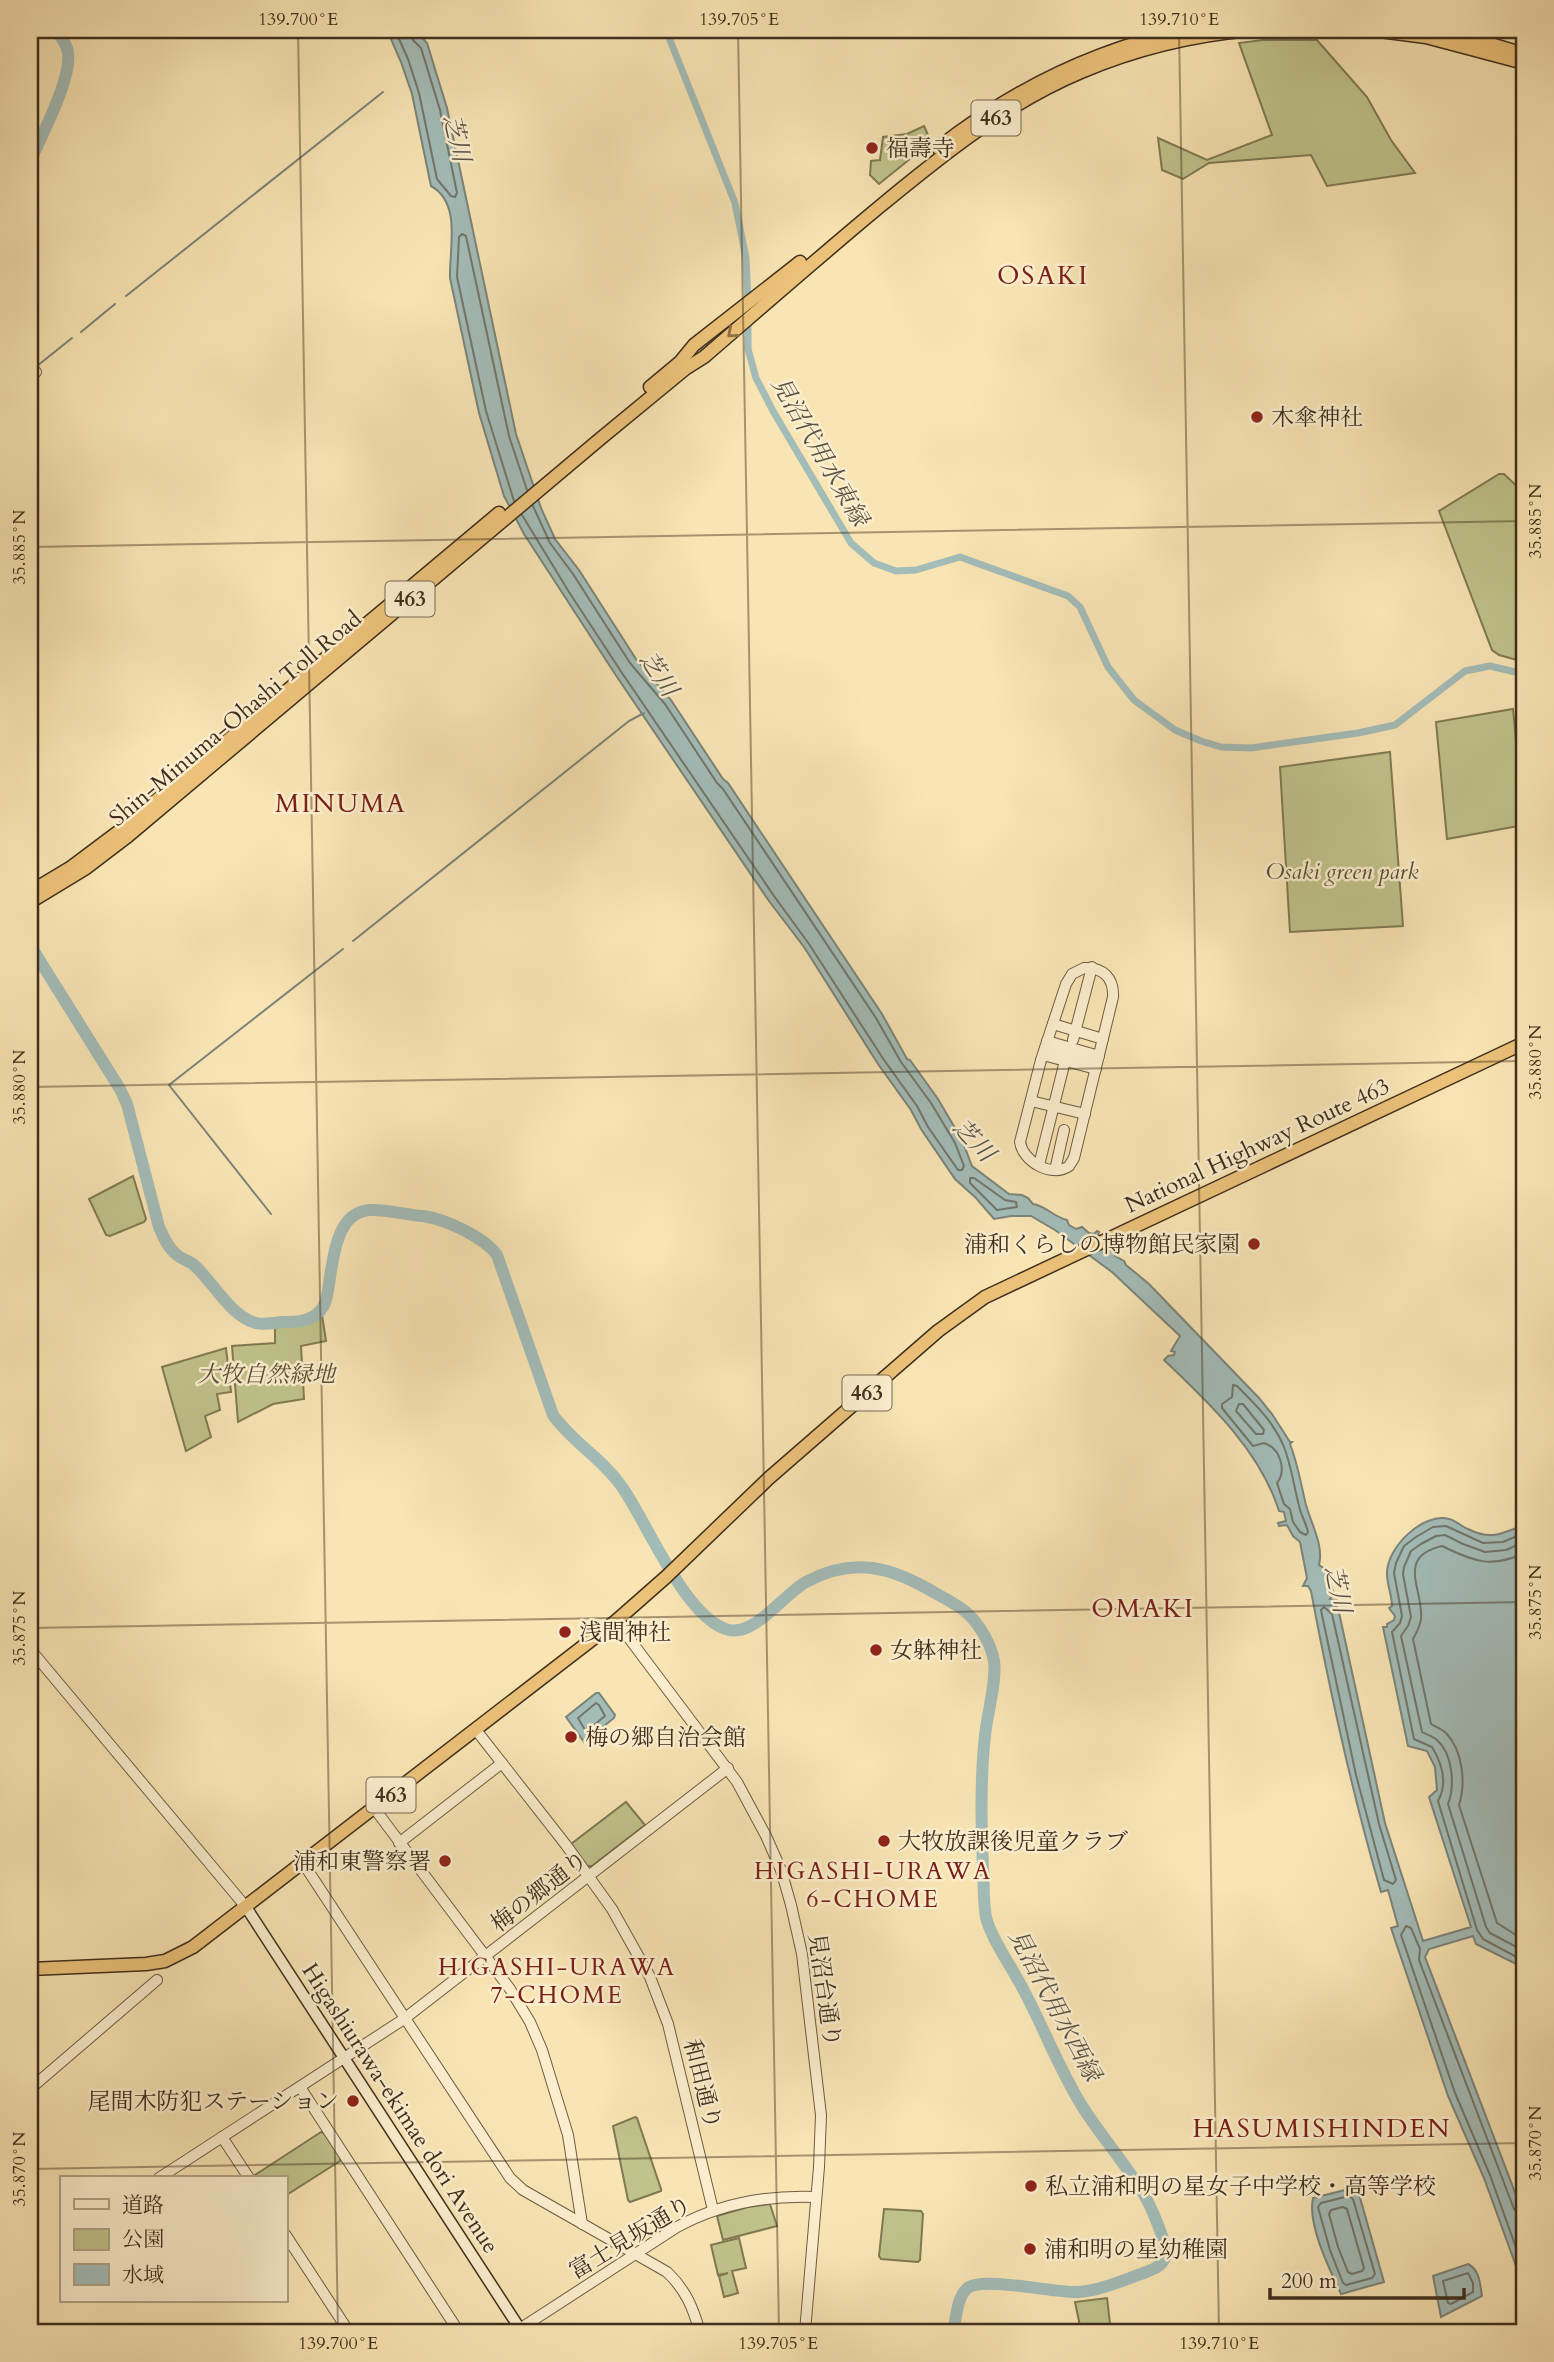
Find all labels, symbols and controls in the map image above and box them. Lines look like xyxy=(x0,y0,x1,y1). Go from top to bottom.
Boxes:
text: 139.700°E xyxy=(258,7,338,32)
text: 139.705°E xyxy=(699,7,779,32)
text: 139.710°E xyxy=(1139,7,1219,32)
road number: 463 xyxy=(972,100,1020,136)
water label: 芝川 xyxy=(435,111,479,168)
place label: 福壽寺 xyxy=(886,133,955,164)
marker: 福壽寺 xyxy=(864,140,880,156)
district label: OSAKI xyxy=(997,258,1089,293)
one-way arrow xyxy=(728,325,741,337)
water label: 見沼代用水東縁 xyxy=(763,370,877,535)
place label: 木傘神社 xyxy=(1271,402,1363,433)
marker: 木傘神社 xyxy=(1249,409,1265,425)
text: 35.885°N xyxy=(1523,483,1548,559)
text: 35.885°N xyxy=(7,509,32,585)
road number: 463 xyxy=(386,582,434,616)
street label: Shin-Minuma-Ohashi Toll Road xyxy=(103,603,369,833)
water label: 芝川 xyxy=(631,645,687,706)
district label: MINUMA xyxy=(275,786,407,821)
park label: Osaki green park xyxy=(1265,856,1419,887)
text: 35.880°N xyxy=(1523,1024,1548,1100)
text: 35.880°N xyxy=(7,1049,32,1125)
street label: National Highway Route 463 xyxy=(1120,1070,1395,1221)
water label: 芝川 xyxy=(945,1112,1004,1171)
place label: 浦和くらしの博物館民家園 xyxy=(964,1229,1240,1260)
marker: 浦和くらしの博物館民家園 xyxy=(1246,1236,1262,1252)
park label: 大牧自然緑地 xyxy=(197,1359,338,1390)
road number: 463 xyxy=(842,1376,892,1410)
water label: 芝川 xyxy=(1316,1562,1359,1619)
text: 35.875°N xyxy=(1523,1564,1548,1640)
text: 35.875°N xyxy=(7,1590,32,1666)
district label: OMAKI xyxy=(1091,1591,1195,1626)
place label: 浅間神社 xyxy=(579,1617,671,1648)
marker: 浅間神社 xyxy=(557,1624,573,1640)
place label: 女躰神社 xyxy=(890,1635,982,1666)
marker: 女躰神社 xyxy=(868,1642,884,1658)
place label: 梅の郷自治会館 xyxy=(585,1722,746,1753)
marker: 梅の郷自治会館 xyxy=(563,1729,579,1745)
road number: 463 xyxy=(366,1778,416,1812)
place label: 大牧放課後児童クラブ xyxy=(898,1826,1128,1857)
marker: 大牧放課後児童クラブ xyxy=(876,1833,892,1849)
street label: 梅の郷通り xyxy=(484,1844,594,1939)
place label: 浦和東警察署 xyxy=(293,1846,431,1877)
marker: 浦和東警察署 xyxy=(437,1853,453,1869)
district label: HIGASHI-URAWA 6-CHOME xyxy=(754,1855,992,1916)
water label: 見沼代用水西縁 xyxy=(1001,1923,1110,2090)
street label: 見沼台通り xyxy=(801,1931,848,2049)
district label: HIGASHI-URAWA 7-CHOME xyxy=(438,1951,676,2012)
street label: Higashiurawa-ekimae dori Avenue xyxy=(295,1957,506,2259)
street label: 和田通り xyxy=(676,2036,729,2133)
place label: 尾間木防犯ステーション xyxy=(87,2086,339,2117)
marker: 尾間木防犯ステーション xyxy=(345,2093,361,2109)
text: 35.870°N xyxy=(1523,2105,1548,2181)
district label: HASUMISHINDEN xyxy=(1192,2111,1452,2146)
text: 35.870°N xyxy=(7,2131,32,2207)
place label: 私立浦和明の星女子中学校・高等学校 xyxy=(1045,2171,1436,2202)
legend xyxy=(60,2176,287,2302)
marker: 私立浦和明の星女子中学校・高等学校 xyxy=(1023,2178,1039,2194)
street label: 富士見坂通り xyxy=(563,2189,697,2286)
text: 道路 xyxy=(122,2191,164,2220)
text: 公園 xyxy=(122,2225,164,2254)
place label: 浦和明の星幼稚園 xyxy=(1044,2234,1228,2265)
marker: 浦和明の星幼稚園 xyxy=(1022,2241,1038,2257)
scale bar xyxy=(1270,2257,1465,2301)
text: 水域 xyxy=(122,2261,164,2290)
text: 200 m xyxy=(1281,2267,1337,2296)
text: 139.700°E xyxy=(298,2331,378,2356)
text: 139.705°E xyxy=(738,2331,818,2356)
text: 139.710°E xyxy=(1179,2331,1259,2356)

